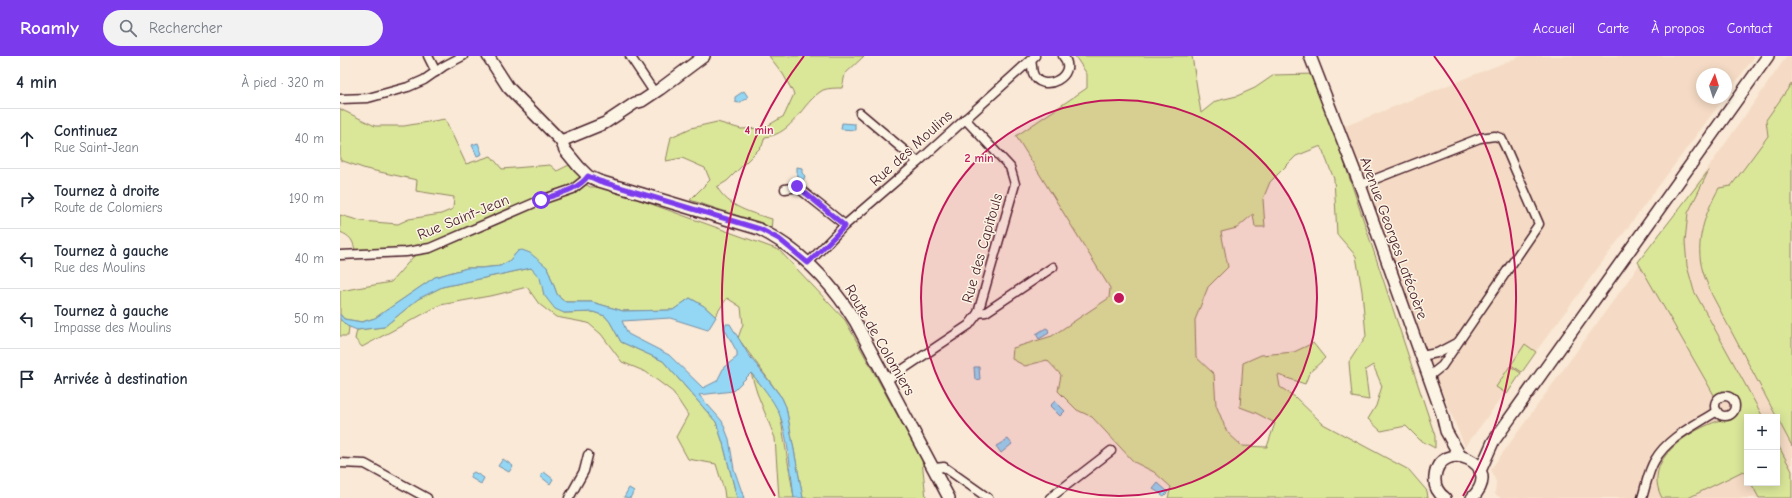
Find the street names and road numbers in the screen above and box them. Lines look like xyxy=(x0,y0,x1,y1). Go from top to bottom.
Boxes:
street label: Rue des Moulins xyxy=(866,106,956,190)
street label: Avenue Georges Latécoère xyxy=(1356,154,1432,322)
street label: Rue Saint-Jean xyxy=(414,190,512,244)
street label: Rue des Capitouls xyxy=(958,191,1006,305)
street label: Route de Colomiers xyxy=(841,281,919,399)

